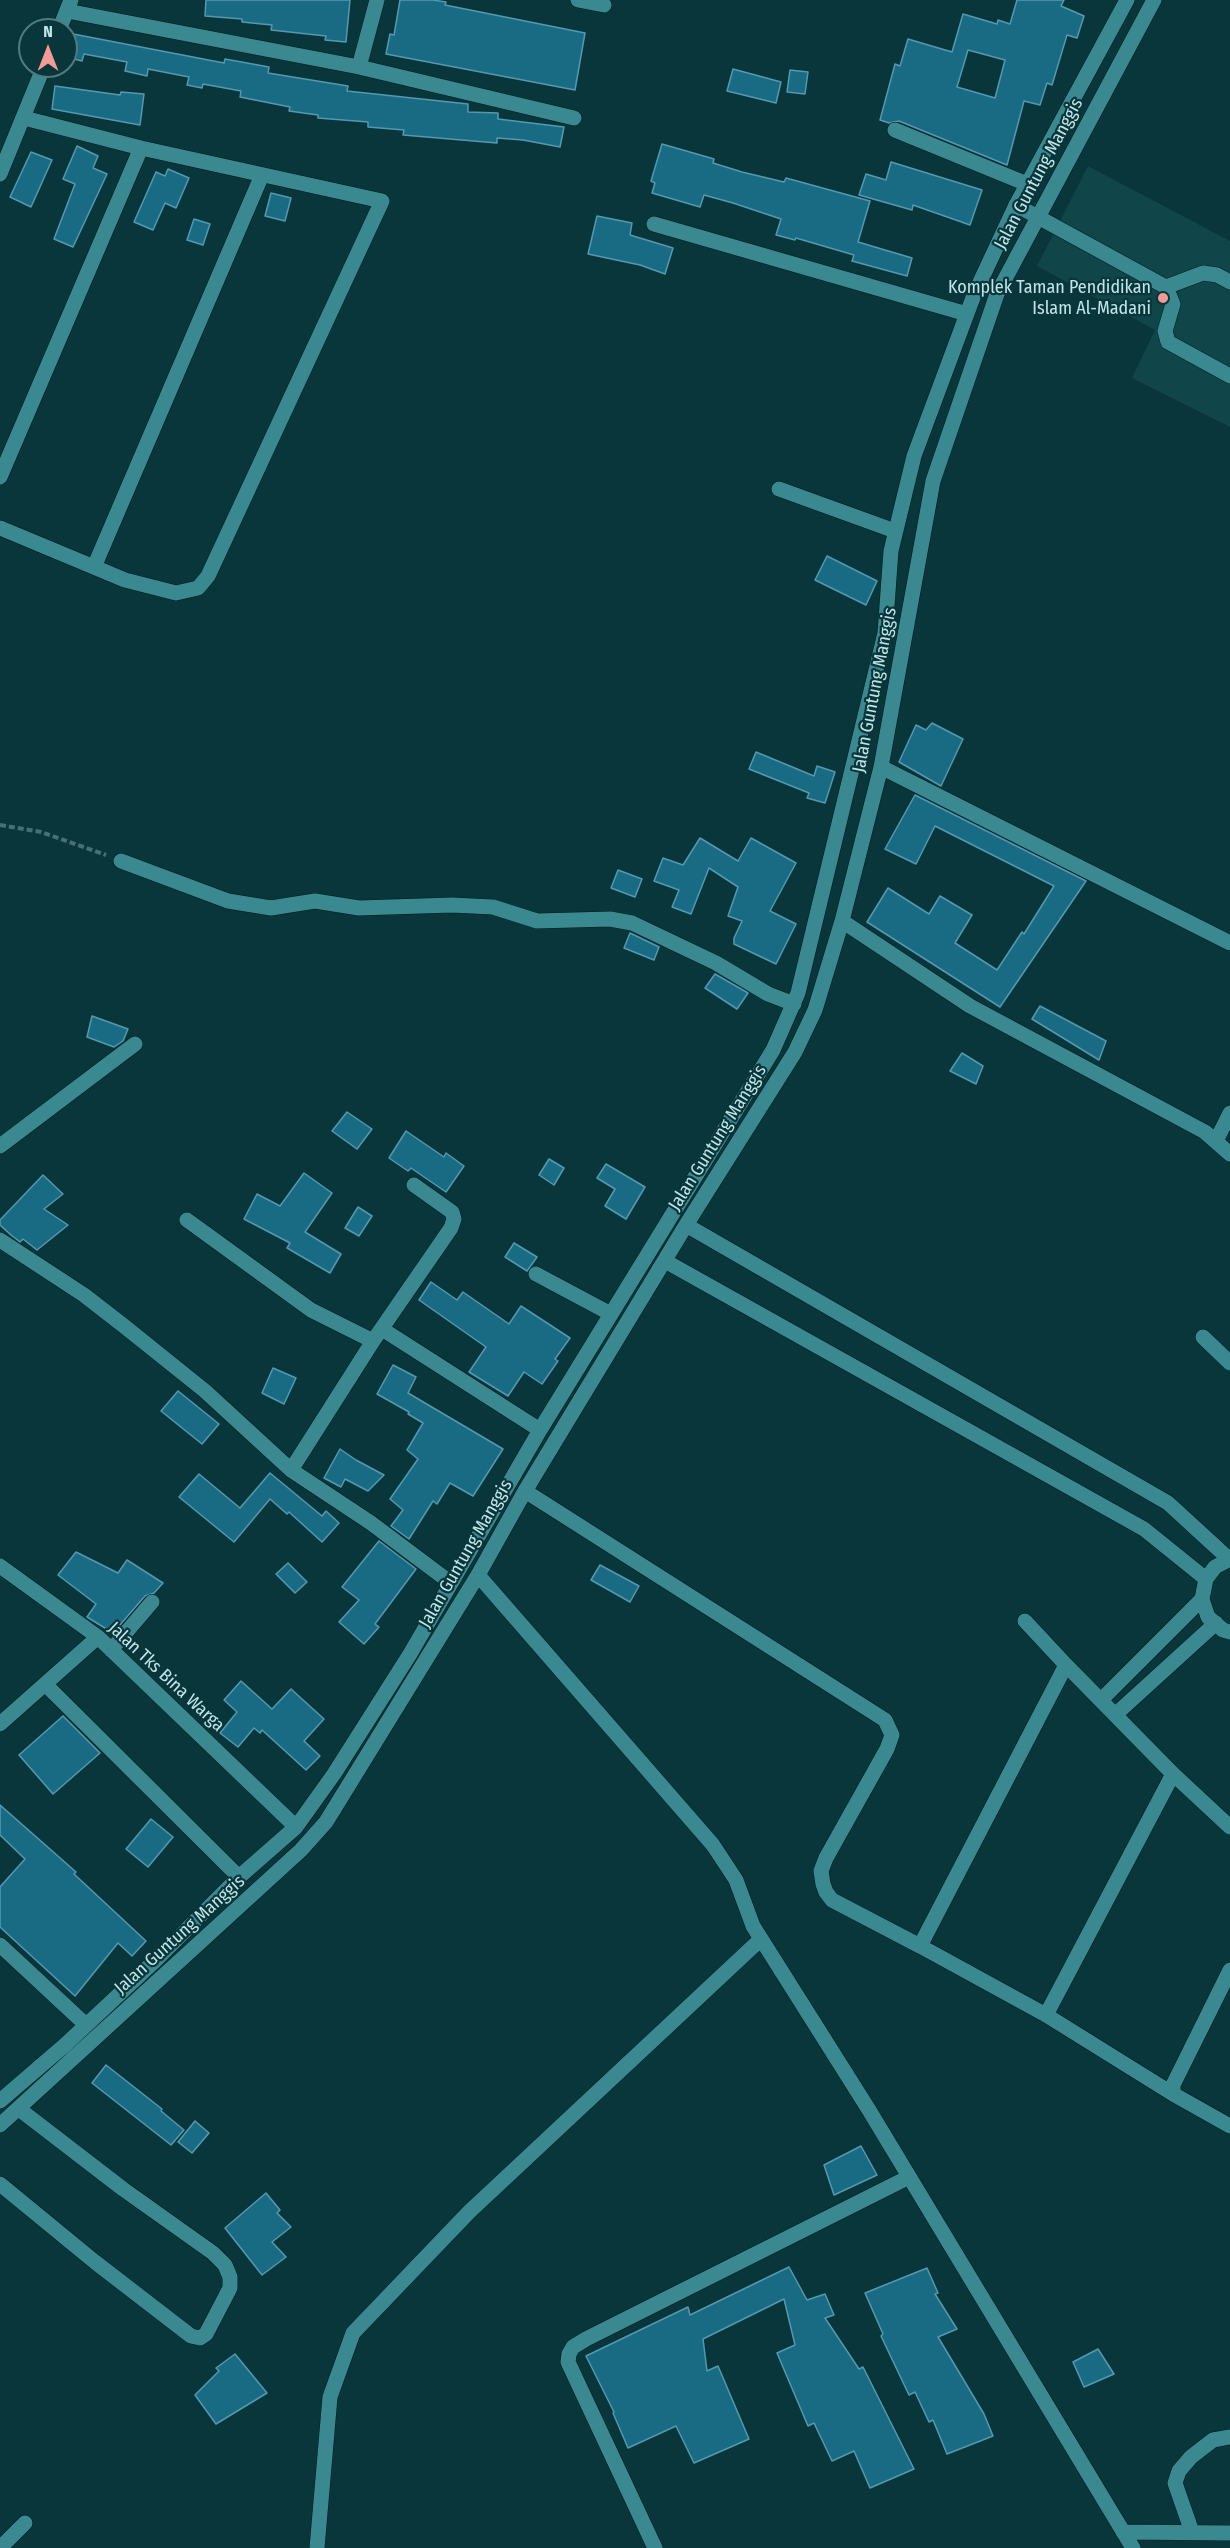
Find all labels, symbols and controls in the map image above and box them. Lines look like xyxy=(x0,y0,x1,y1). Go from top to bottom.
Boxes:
north arrow xyxy=(18,18,78,78)
text: N xyxy=(43,22,53,41)
street label: Jalan Guntung Manggis xyxy=(990,95,1088,253)
place label: Komplek Taman Pendidikan Islam Al-Madani xyxy=(948,277,1151,320)
marker: Komplek Taman Pendidikan Islam Al-Madani xyxy=(1156,291,1170,305)
street label: Jalan Guntung Manggis xyxy=(848,606,902,774)
street label: Jalan Guntung Manggis xyxy=(664,1061,772,1215)
street label: Jalan Guntung Manggis xyxy=(415,1476,517,1632)
street label: Jalan Tks Bina Warga xyxy=(103,1618,229,1736)
street label: Jalan Guntung Manggis xyxy=(110,1871,250,1999)

